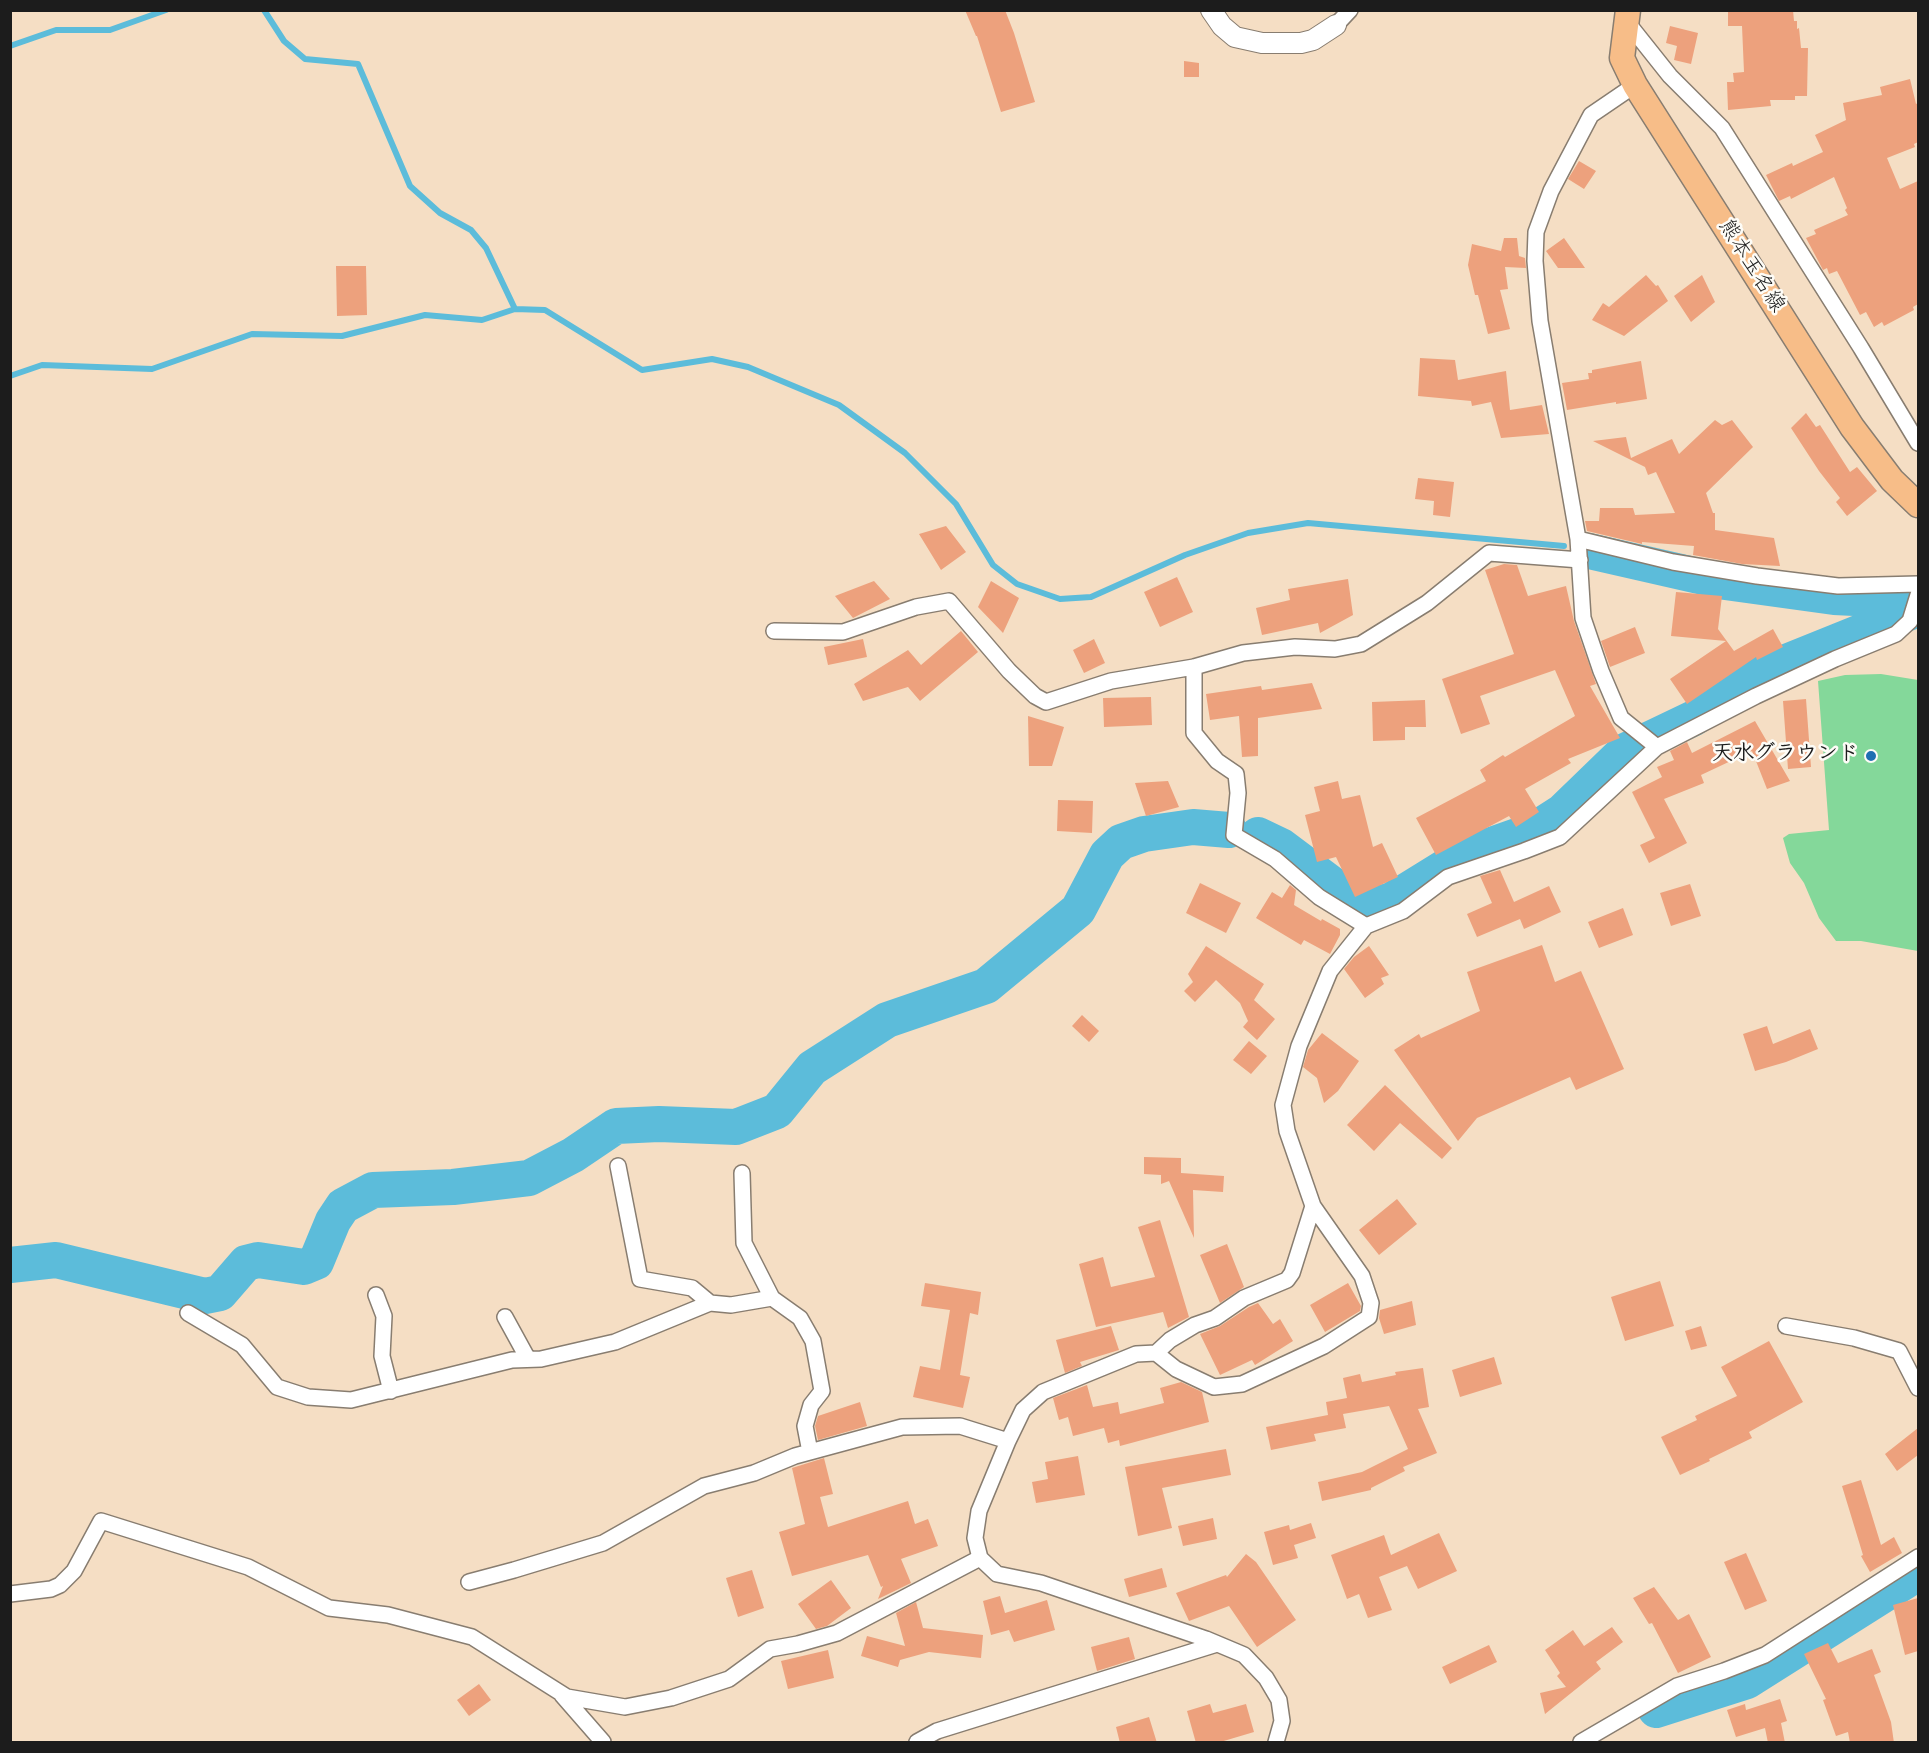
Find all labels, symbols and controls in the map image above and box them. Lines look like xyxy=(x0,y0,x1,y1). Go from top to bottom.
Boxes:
street label: 熊本玉名線 xyxy=(1711,216,1789,318)
place label: 天水グラウンド xyxy=(1712,743,1859,769)
marker: 天水グラウンド xyxy=(1864,749,1878,763)

